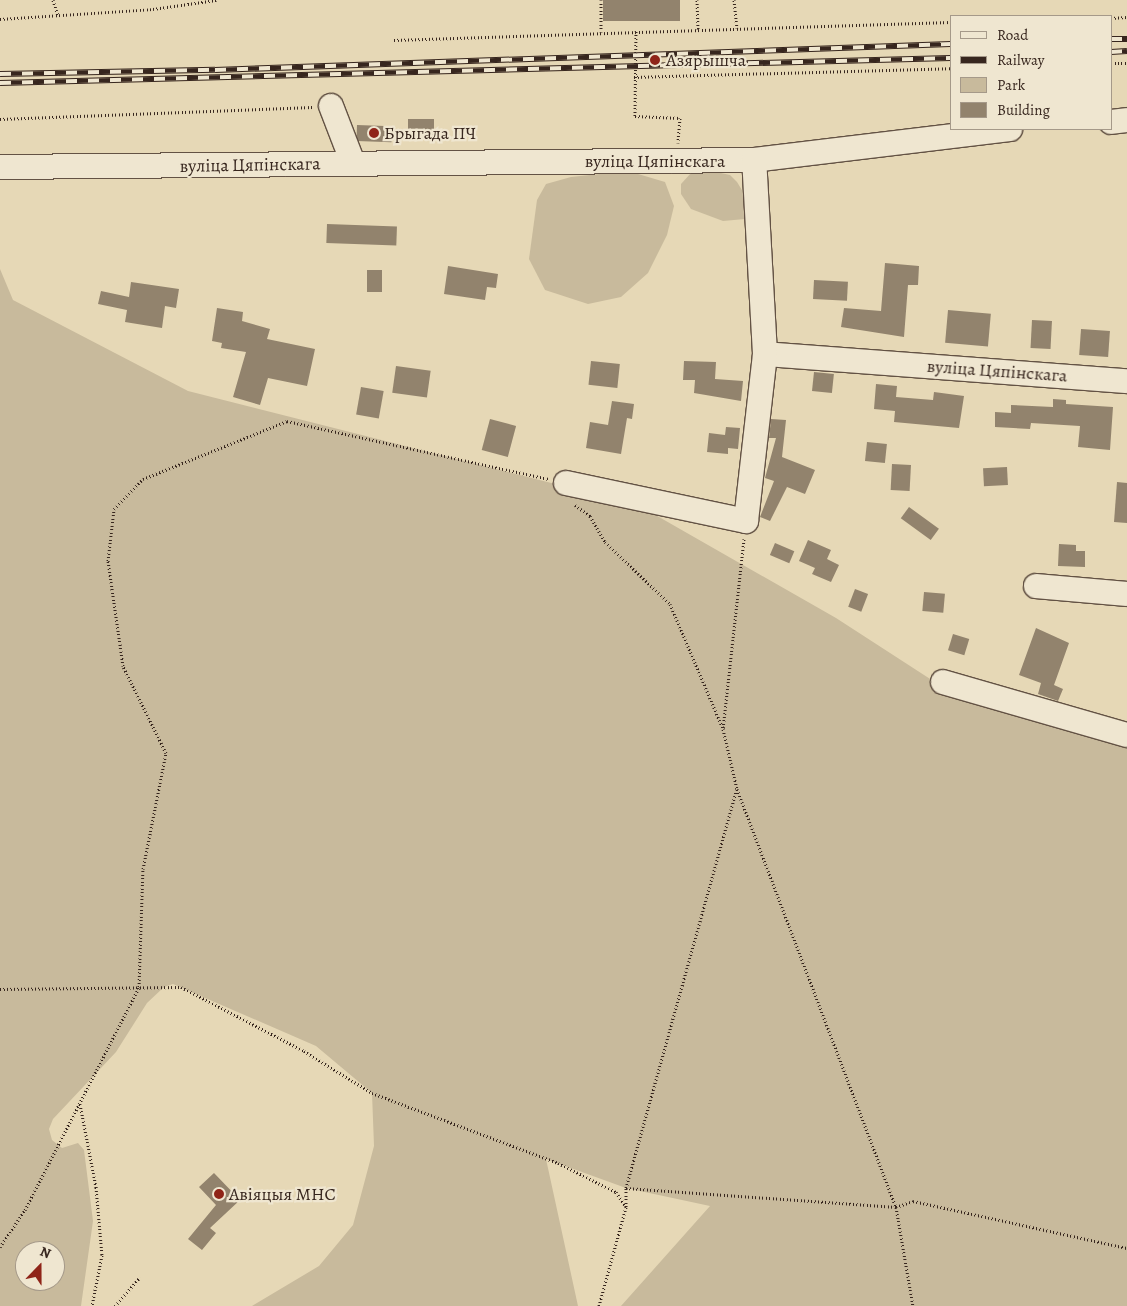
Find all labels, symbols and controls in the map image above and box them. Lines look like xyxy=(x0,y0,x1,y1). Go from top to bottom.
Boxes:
legend xyxy=(950,15,1112,130)
text: Road xyxy=(997,25,1028,45)
place label: Азярышча xyxy=(666,49,746,71)
text: Railway xyxy=(997,50,1044,70)
marker: Азярышча xyxy=(648,53,662,67)
text: Park xyxy=(997,75,1025,95)
text: Building xyxy=(997,100,1050,120)
place label: Брыгада ПЧ xyxy=(384,122,476,144)
marker: Брыгада ПЧ xyxy=(368,127,380,139)
street label: вуліца Цяпінскага xyxy=(585,150,725,172)
street label: вуліца Цяпінскага xyxy=(179,153,321,177)
street label: вуліца Цяпінскага xyxy=(926,355,1068,387)
place label: Авіяцыя МНС xyxy=(229,1183,336,1205)
marker: Авіяцыя МНС xyxy=(213,1188,225,1200)
north arrow xyxy=(15,1241,65,1291)
text: N xyxy=(37,1242,54,1263)

